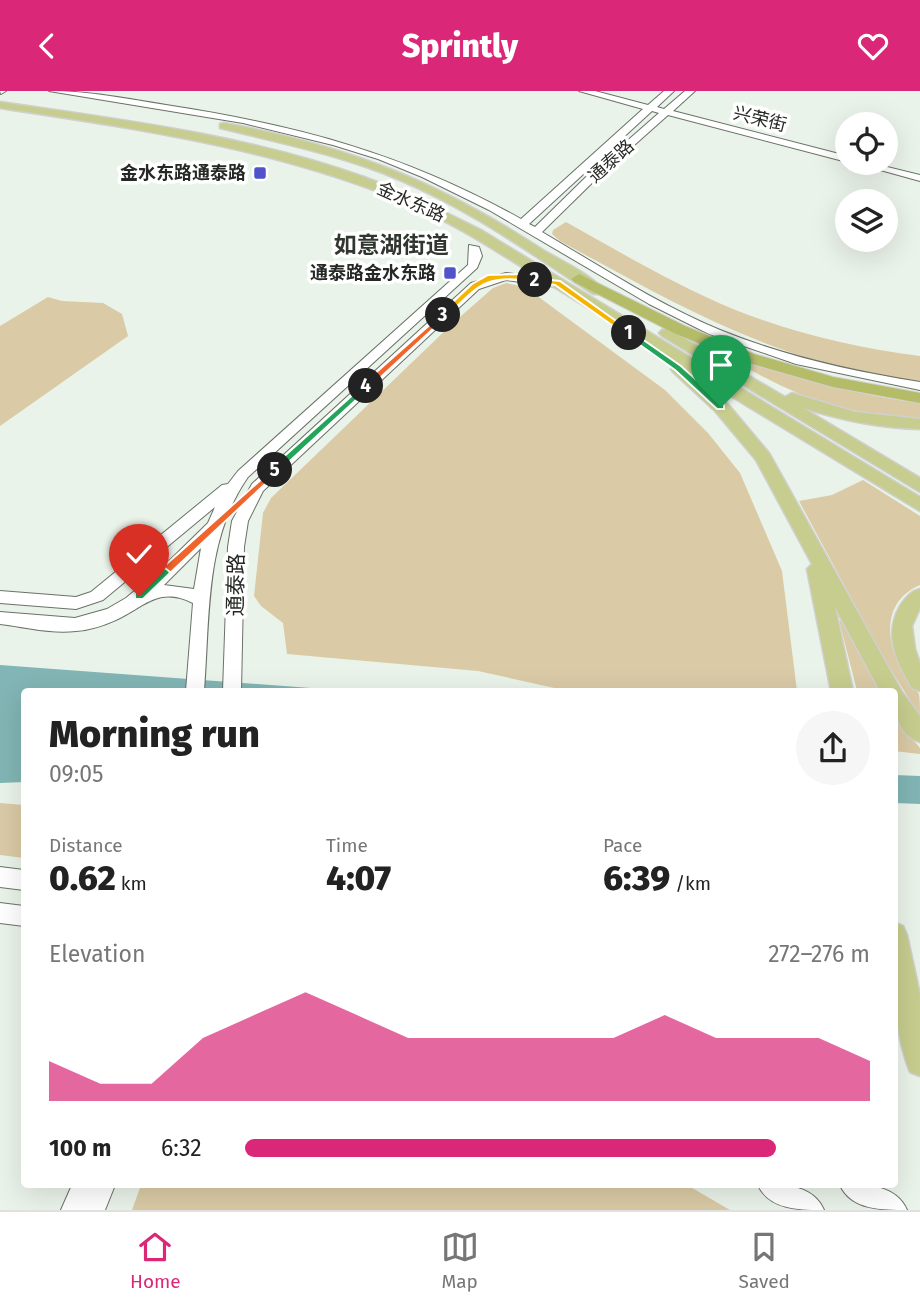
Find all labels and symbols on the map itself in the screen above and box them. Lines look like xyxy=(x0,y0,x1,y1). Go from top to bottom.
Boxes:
street label: 兴荣街 xyxy=(731,102,789,136)
street label: 通泰路 xyxy=(584,135,638,187)
place label: 金水东路通泰路 xyxy=(120,162,246,184)
marker: 金水东路通泰路 xyxy=(252,165,268,181)
street label: 金水东路 xyxy=(374,177,448,227)
district label: 如意湖街道 xyxy=(334,231,449,259)
place label: 通泰路金水东路 xyxy=(310,262,436,284)
pin: 2 xyxy=(518,263,552,297)
marker: 通泰路金水东路 xyxy=(442,265,458,281)
pin: 3 xyxy=(426,297,460,333)
pin: 1 xyxy=(612,315,646,351)
pin xyxy=(691,335,751,407)
pin: 4 xyxy=(348,369,384,403)
pin: 5 xyxy=(258,453,292,487)
pin xyxy=(109,524,169,596)
street label: 通泰路 xyxy=(222,553,250,617)

